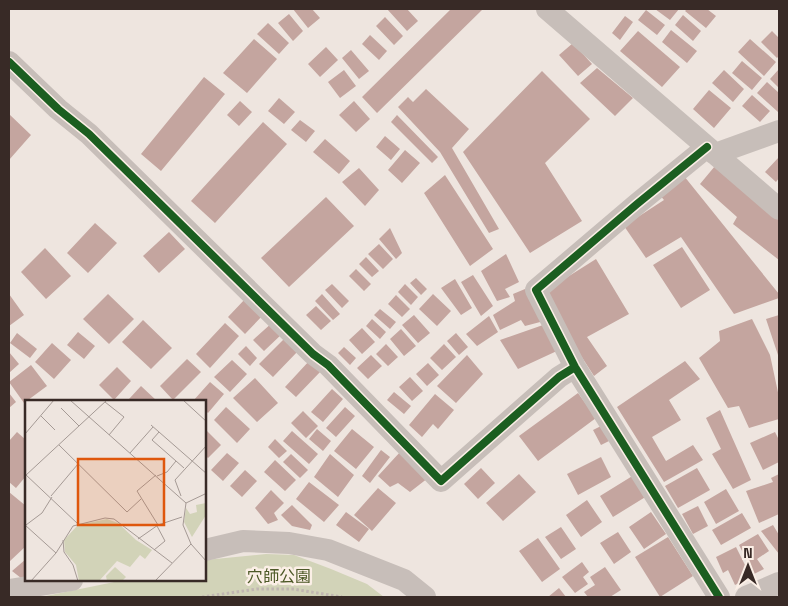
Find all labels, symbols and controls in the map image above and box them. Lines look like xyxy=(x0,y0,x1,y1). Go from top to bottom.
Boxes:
inset map xyxy=(25,400,206,581)
north arrow xyxy=(723,541,773,591)
text: N xyxy=(743,544,753,562)
park label: 穴師公園 xyxy=(247,566,311,587)

